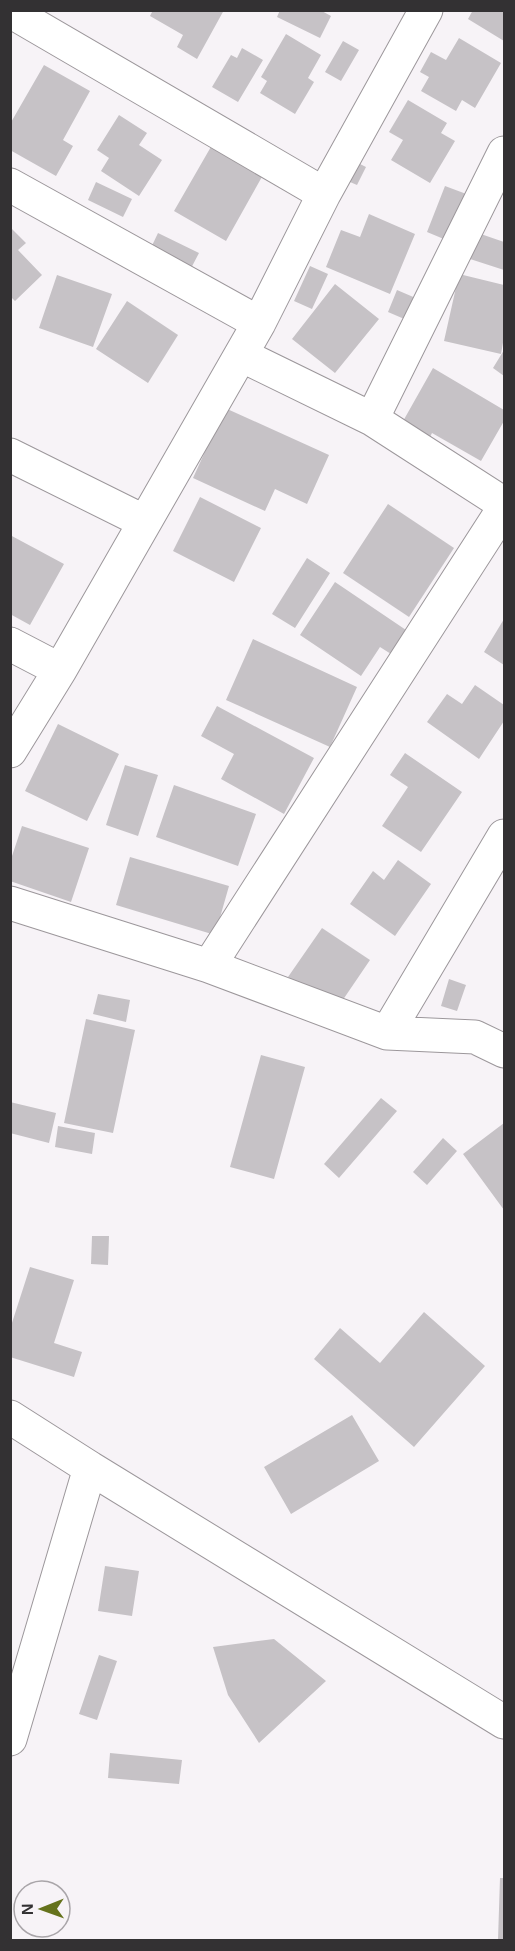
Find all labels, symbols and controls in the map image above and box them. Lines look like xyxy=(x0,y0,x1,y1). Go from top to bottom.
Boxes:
north arrow xyxy=(12,1879,72,1939)
text: N xyxy=(19,1903,36,1915)

